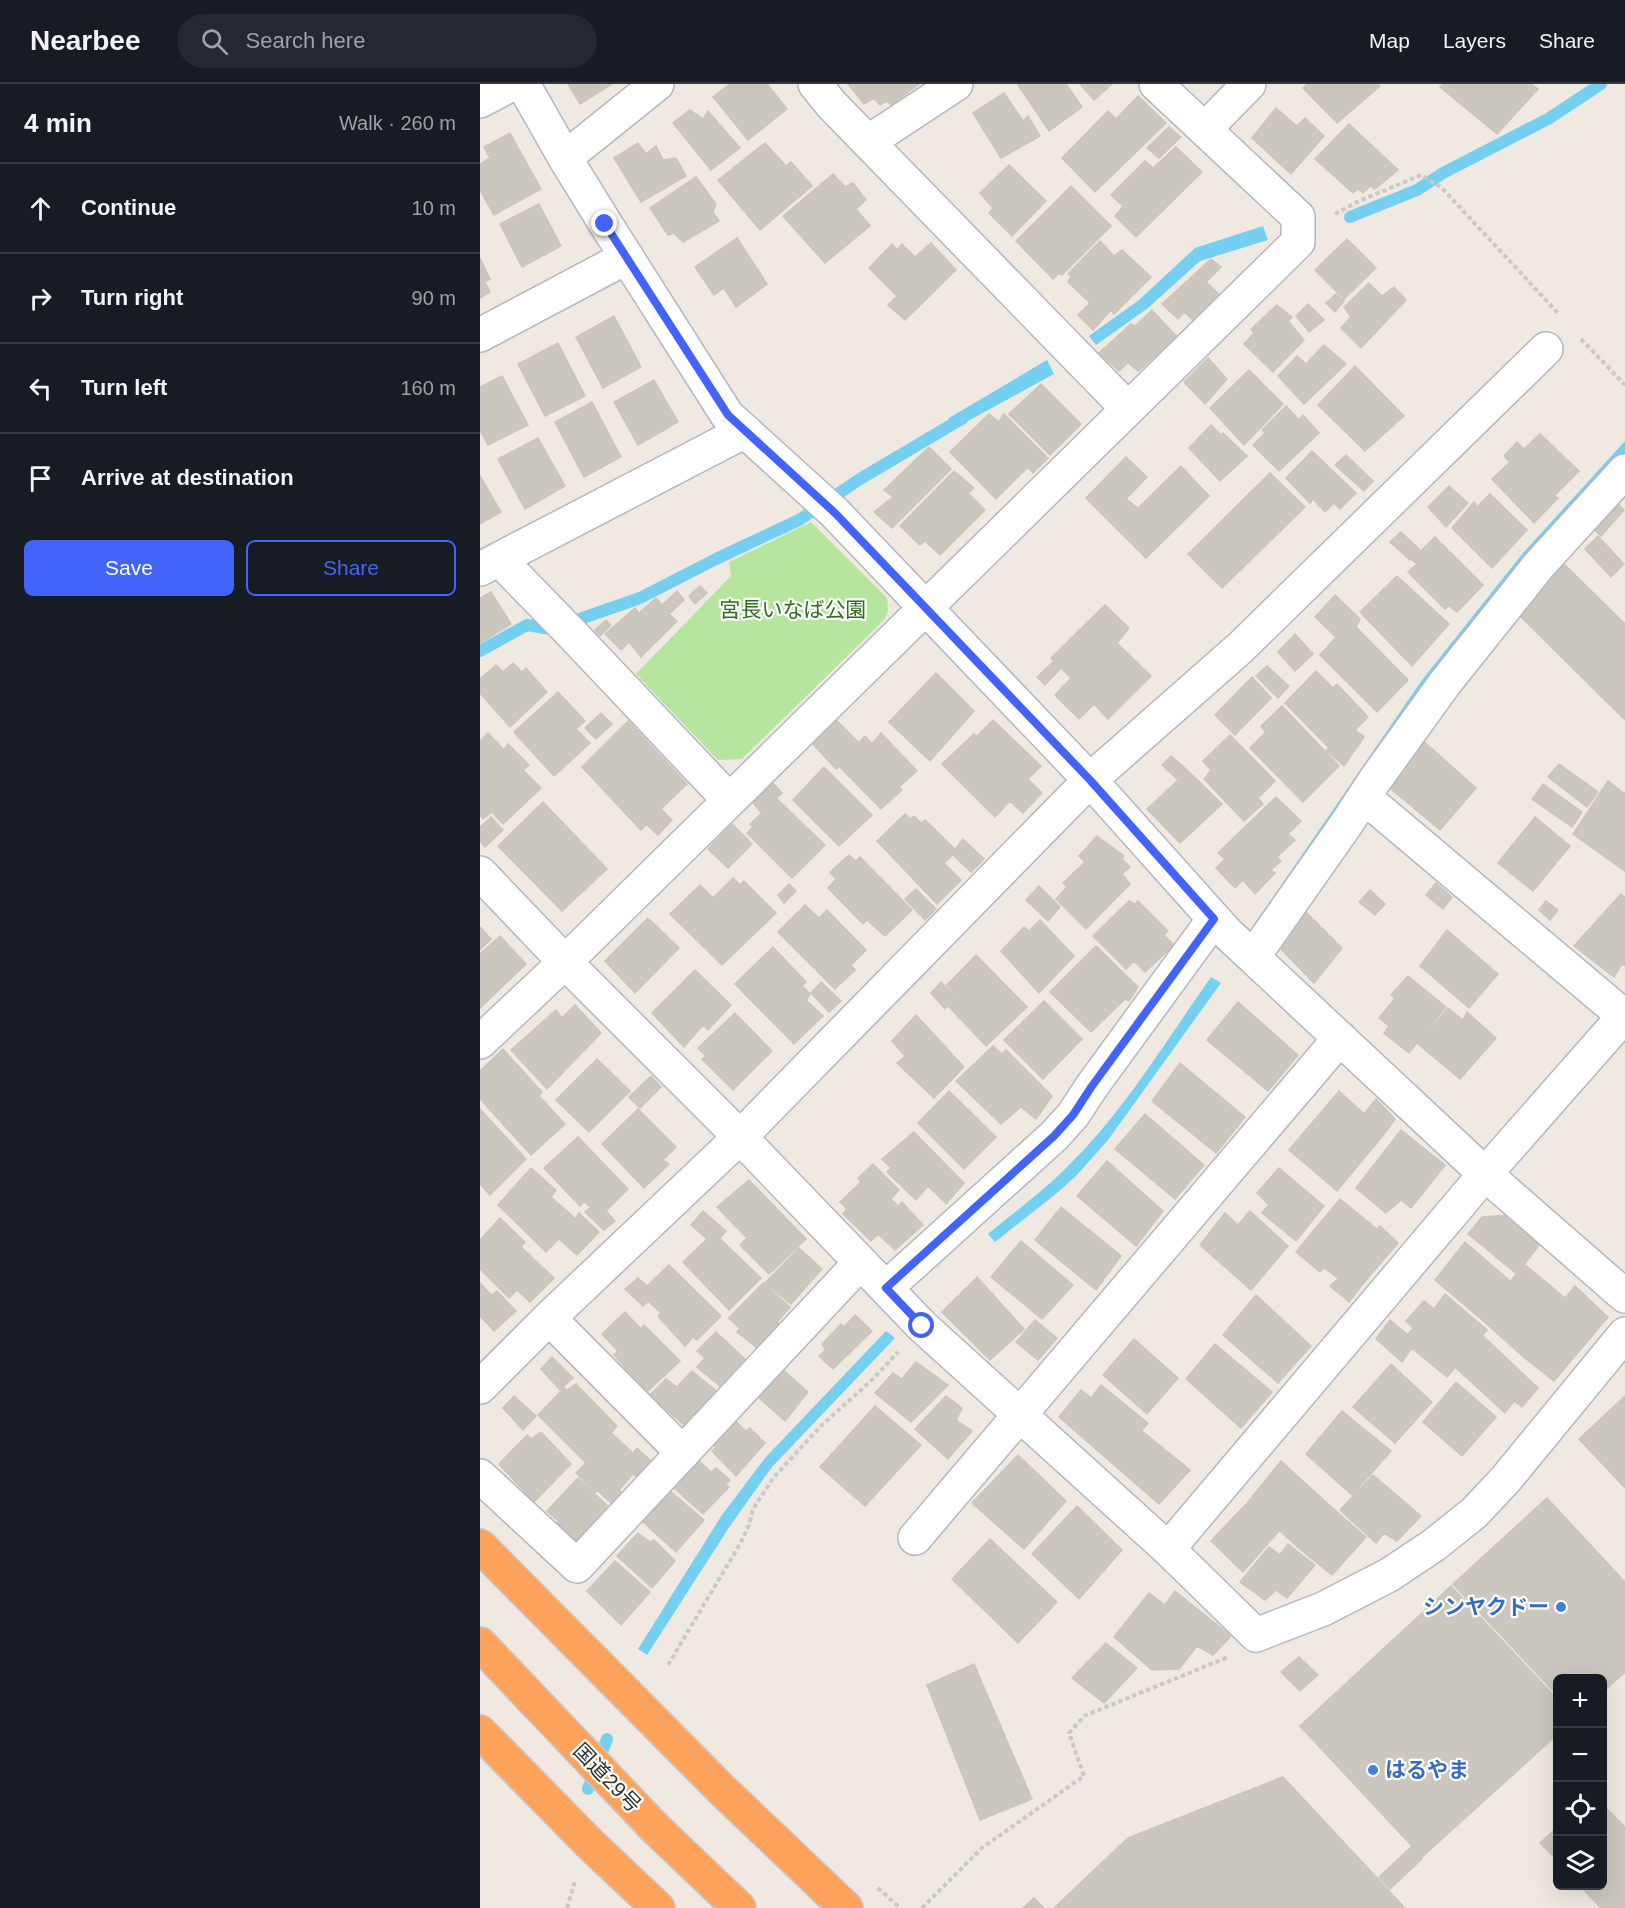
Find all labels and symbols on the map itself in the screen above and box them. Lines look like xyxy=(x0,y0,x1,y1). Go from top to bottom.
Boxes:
route end xyxy=(591,210,617,236)
park label: 宮長いなば公園 xyxy=(720,598,867,621)
route start xyxy=(908,1312,934,1338)
place label: シンヤクドー xyxy=(1423,1595,1549,1618)
marker: シンヤクドー xyxy=(1554,1600,1568,1614)
street label: 国道29号 xyxy=(569,1739,646,1817)
place label: はるやま xyxy=(1385,1758,1469,1781)
marker: はるやま xyxy=(1366,1763,1380,1777)

